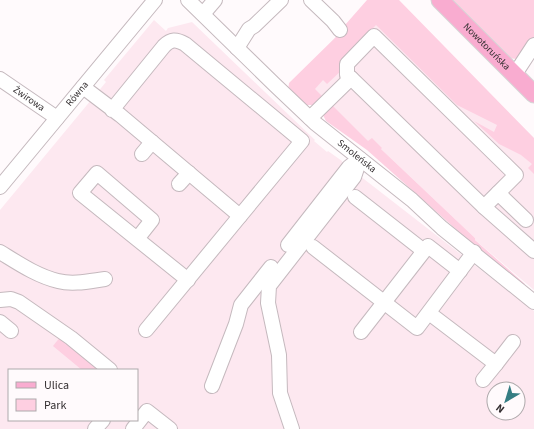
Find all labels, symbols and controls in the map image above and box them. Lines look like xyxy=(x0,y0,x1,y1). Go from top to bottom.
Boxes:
street label: Nowotoruńska xyxy=(460,20,513,73)
street label: Równa xyxy=(63,78,92,109)
street label: Żwirowa xyxy=(10,83,48,115)
street label: Smoleńska xyxy=(334,136,379,176)
legend xyxy=(8,369,138,421)
text: Ulica xyxy=(44,377,69,394)
north arrow xyxy=(486,381,526,421)
text: Park xyxy=(44,397,66,414)
text: N xyxy=(493,400,508,417)

